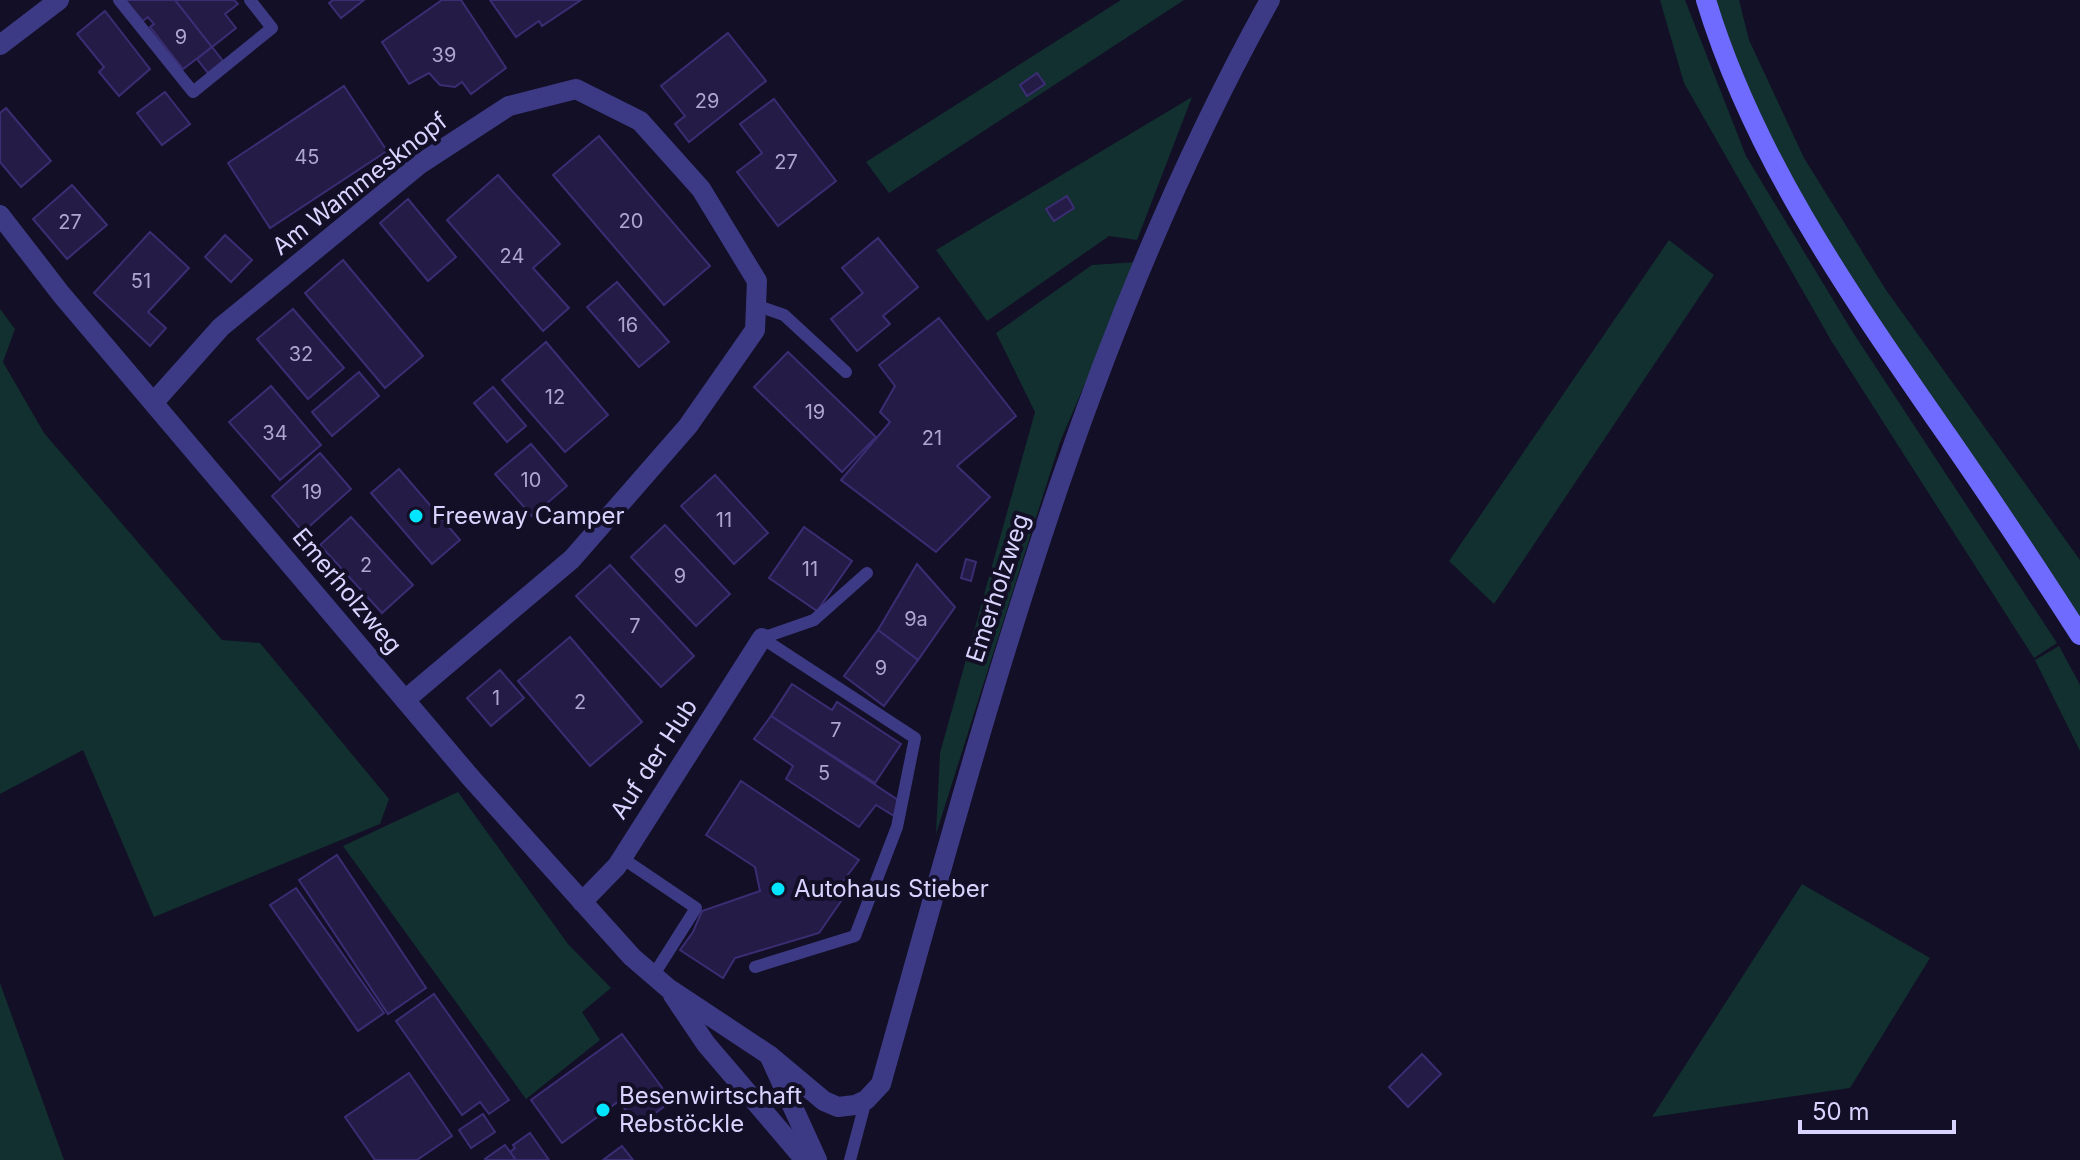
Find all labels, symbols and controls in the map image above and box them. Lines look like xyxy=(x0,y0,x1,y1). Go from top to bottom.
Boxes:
house number: 9 xyxy=(175,25,187,49)
house number: 39 xyxy=(432,43,456,67)
house number: 29 xyxy=(695,89,719,113)
street label: Am Wammesknopf xyxy=(266,106,453,261)
house number: 45 xyxy=(294,145,320,169)
house number: 27 xyxy=(774,150,798,174)
house number: 20 xyxy=(619,209,643,233)
house number: 27 xyxy=(58,210,82,234)
house number: 24 xyxy=(500,244,524,268)
house number: 51 xyxy=(131,269,151,293)
house number: 16 xyxy=(618,313,638,337)
house number: 32 xyxy=(289,342,313,366)
house number: 12 xyxy=(545,385,565,409)
house number: 19 xyxy=(805,400,825,424)
house number: 34 xyxy=(262,421,288,445)
house number: 21 xyxy=(922,426,942,450)
house number: 10 xyxy=(521,468,541,492)
house number: 19 xyxy=(302,480,322,504)
place label: Freeway Camper xyxy=(432,501,624,530)
marker: Freeway Camper xyxy=(407,507,425,525)
house number: 11 xyxy=(716,508,732,532)
street label: Emerholzweg xyxy=(960,510,1035,666)
street label: Emerholzweg xyxy=(287,522,408,659)
house number: 2 xyxy=(360,553,372,577)
house number: 11 xyxy=(802,557,818,581)
house number: 9 xyxy=(674,564,686,588)
house number: 9a xyxy=(904,607,928,631)
house number: 7 xyxy=(629,614,641,638)
house number: 9 xyxy=(875,656,887,680)
house number: 1 xyxy=(492,686,500,710)
house number: 2 xyxy=(574,690,586,714)
street label: Auf der Hub xyxy=(604,693,703,824)
house number: 7 xyxy=(830,718,842,742)
house number: 5 xyxy=(818,761,830,785)
place label: Autohaus Stieber xyxy=(794,874,989,903)
marker: Autohaus Stieber xyxy=(769,880,787,898)
place label: Besenwirtschaft Rebstöckle xyxy=(619,1081,802,1138)
scale bar xyxy=(1800,1084,1954,1134)
text: 50 m xyxy=(1812,1097,1870,1126)
marker: Besenwirtschaft Rebstöckle xyxy=(594,1101,612,1119)

